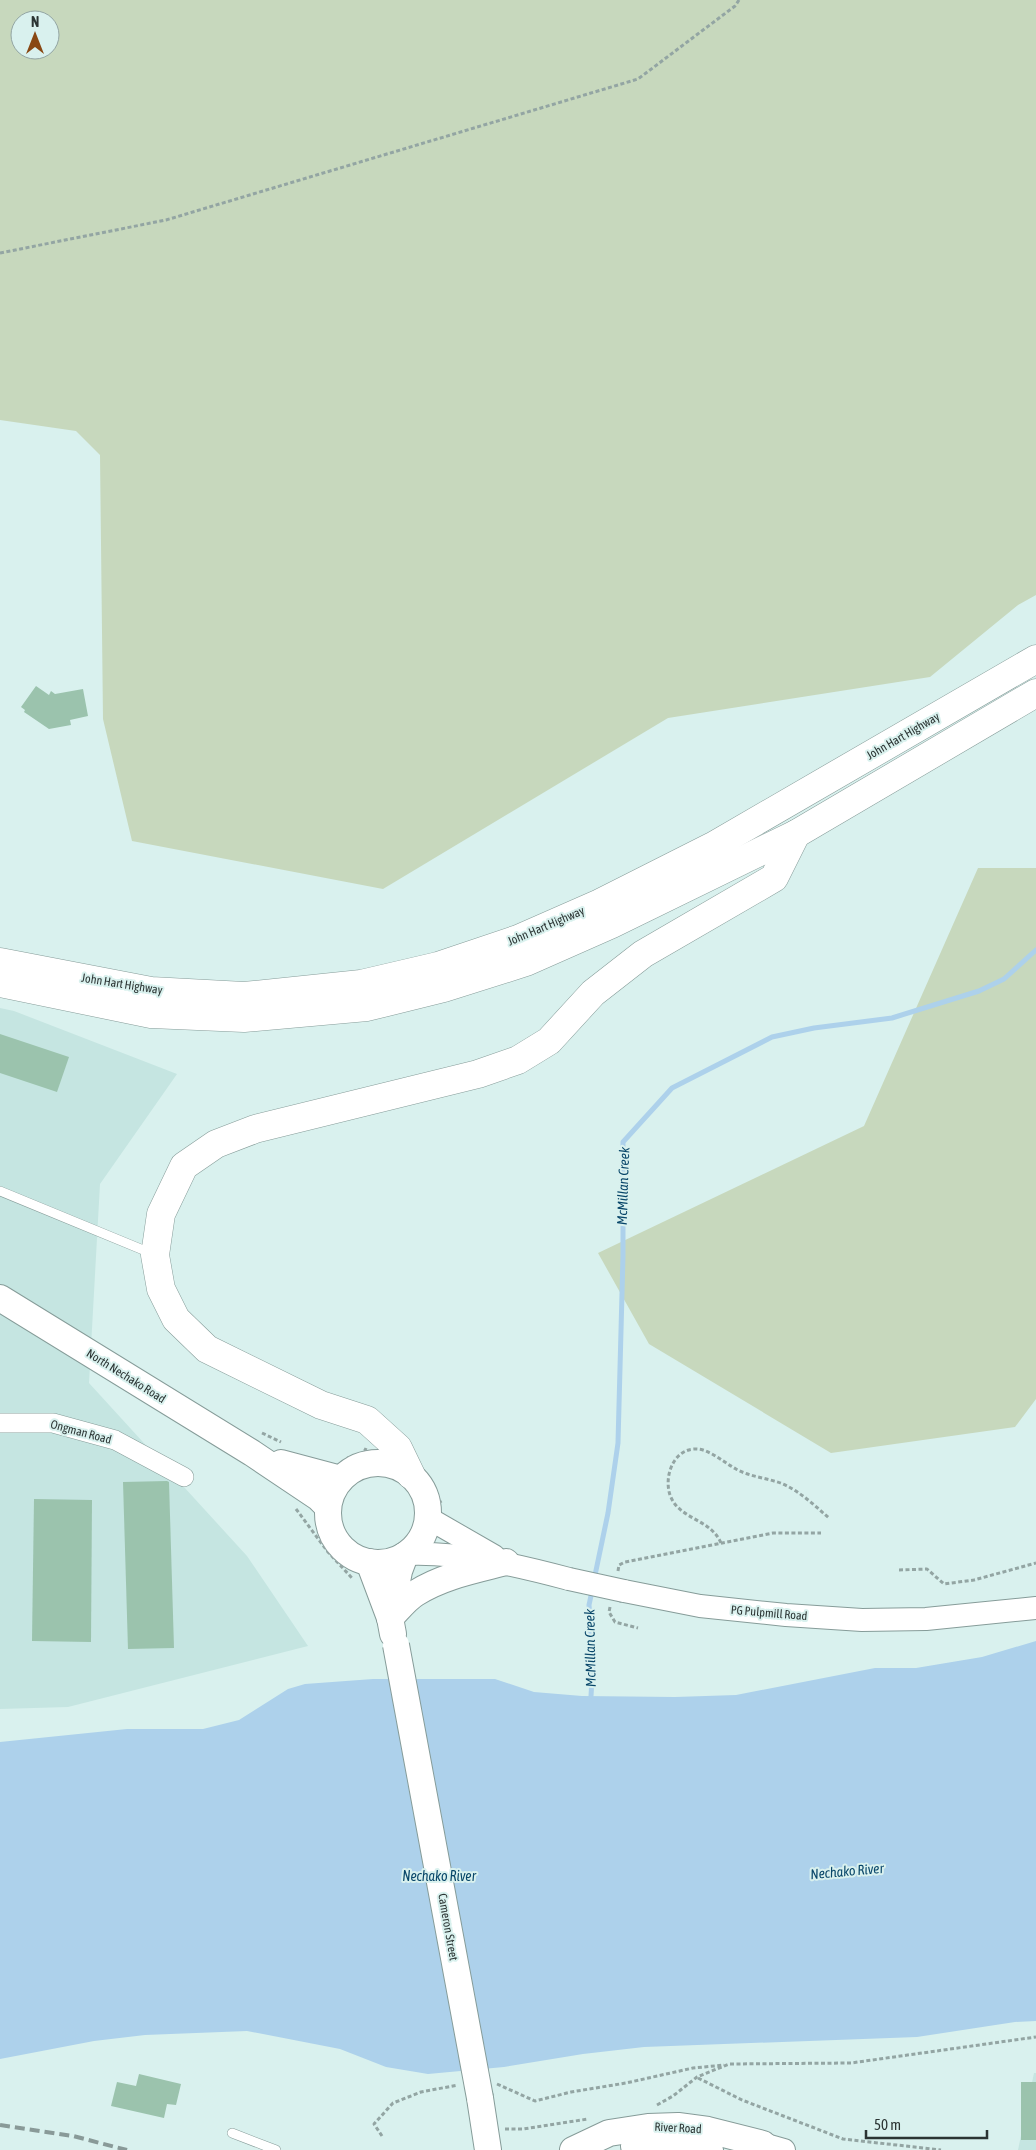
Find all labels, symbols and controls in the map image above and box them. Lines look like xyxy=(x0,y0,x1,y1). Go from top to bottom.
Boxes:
north arrow xyxy=(10,10,60,60)
text: N xyxy=(31,14,39,30)
street label: John Hart Highway xyxy=(864,709,942,763)
street label: John Hart Highway xyxy=(505,903,587,948)
street label: John Hart Highway xyxy=(80,971,164,997)
water label: McMillan Creek xyxy=(614,1146,632,1225)
street label: North Nechako Road xyxy=(84,1346,168,1406)
street label: Ongman Road xyxy=(49,1417,113,1447)
street label: PG Pulpmill Road xyxy=(730,1603,808,1623)
water label: McMillan Creek xyxy=(581,1608,599,1687)
water label: Nechako River xyxy=(810,1860,885,1882)
water label: Nechako River xyxy=(402,1868,477,1884)
street label: Cameron Street xyxy=(435,1892,461,1962)
scale bar xyxy=(866,2108,987,2140)
text: 50 m xyxy=(874,2116,901,2133)
street label: River Road xyxy=(654,2120,702,2136)

